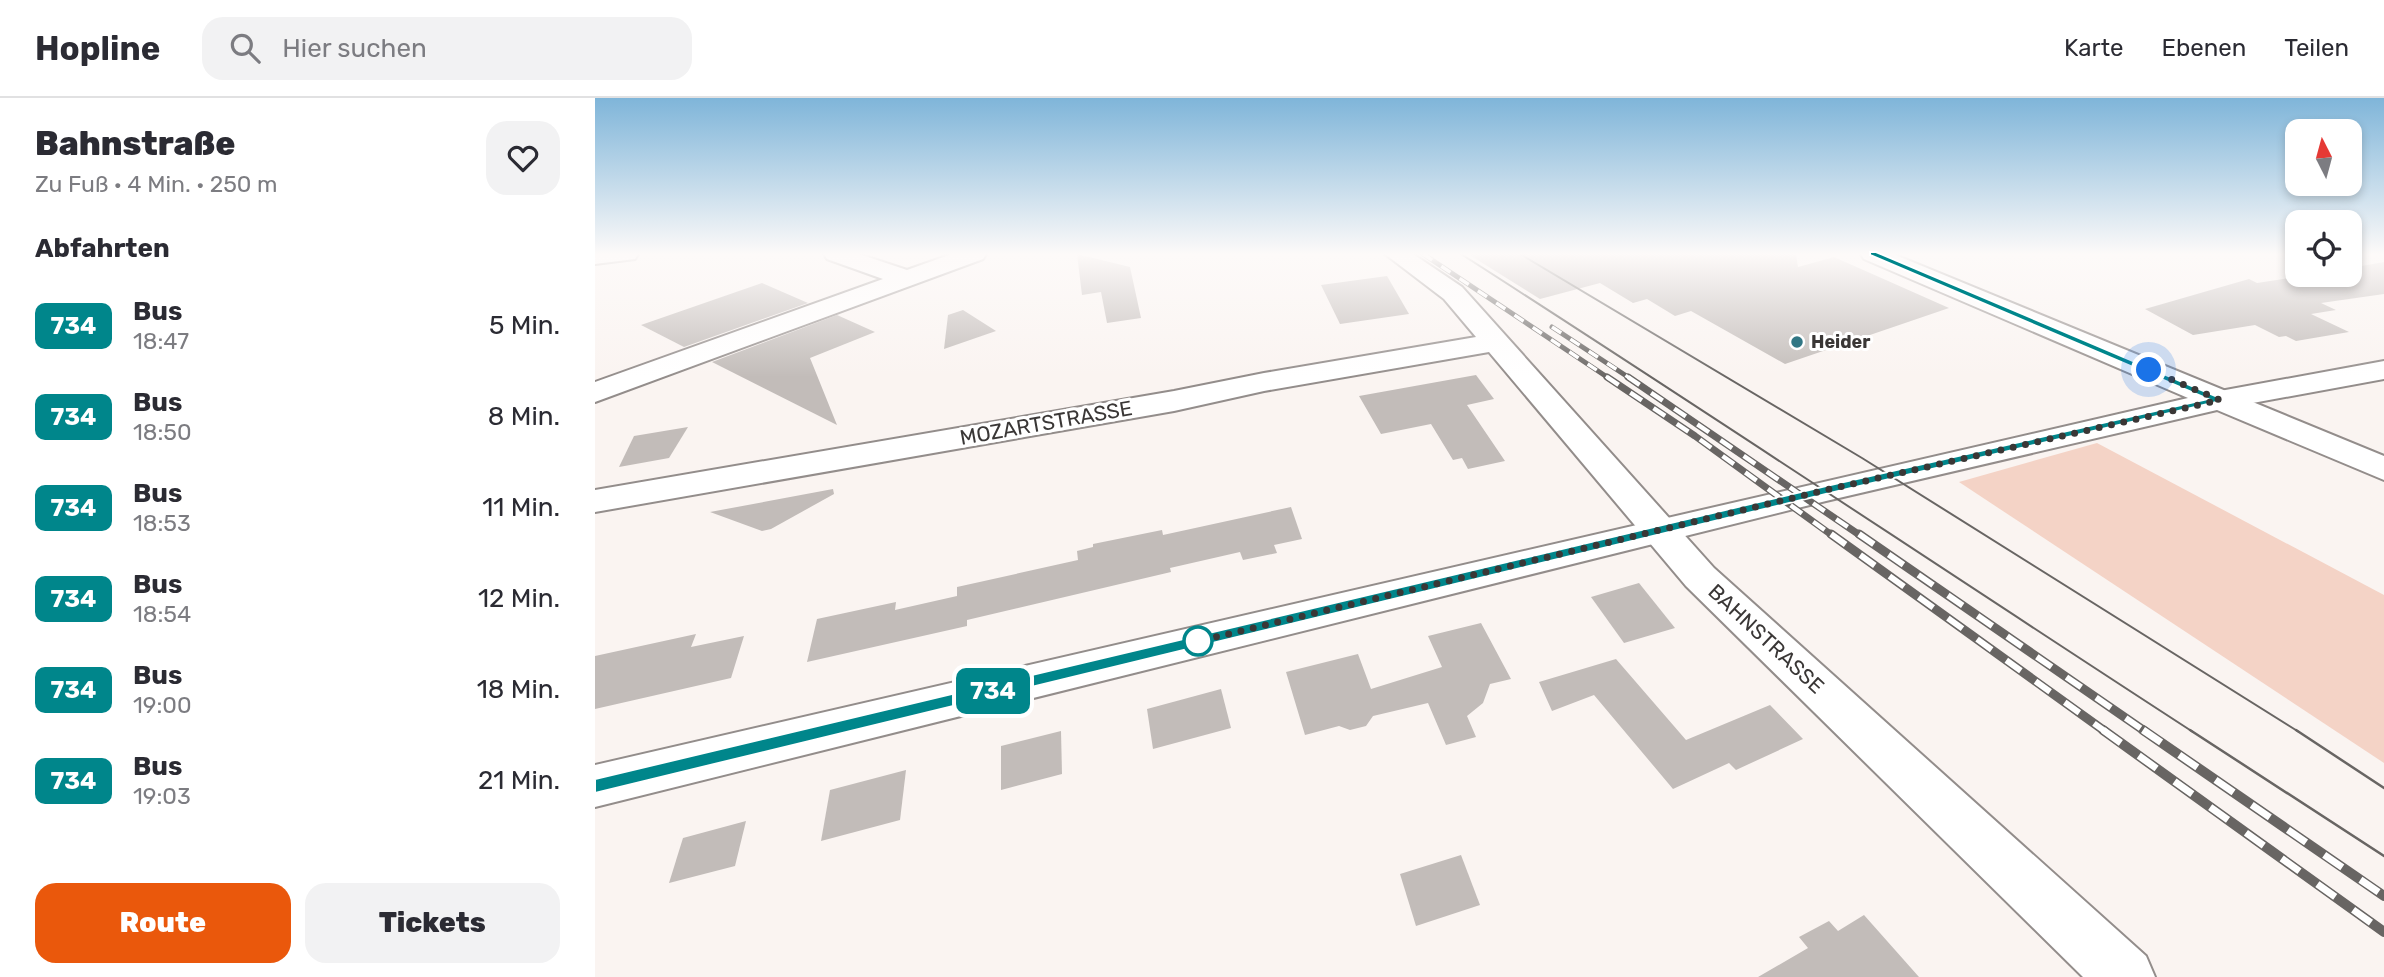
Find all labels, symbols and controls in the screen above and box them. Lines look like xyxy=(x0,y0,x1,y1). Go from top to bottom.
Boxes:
search box xyxy=(202,17,692,80)
text: Hopline xyxy=(35,29,160,68)
icon: search xyxy=(226,29,264,67)
text: Hier suchen xyxy=(282,33,427,64)
text: Karte xyxy=(2064,34,2124,62)
text: Ebenen xyxy=(2162,34,2246,62)
text: Teilen xyxy=(2284,34,2349,62)
north arrow xyxy=(2285,119,2363,196)
map controls xyxy=(2285,119,2362,287)
button: heart xyxy=(486,121,560,195)
text: Bahnstraße xyxy=(35,124,235,163)
text: Zu Fuß · 4 Min. · 250 m xyxy=(35,170,278,198)
button: locate xyxy=(2285,210,2362,287)
text: Abfahrten xyxy=(35,233,170,264)
text: Bus xyxy=(133,296,182,327)
text: 5 Min. xyxy=(489,310,560,341)
text: 734 xyxy=(51,312,96,340)
text: 18:47 xyxy=(133,327,189,355)
place label: Heider xyxy=(1811,331,1870,353)
marker: Heider xyxy=(1789,334,1805,350)
your location xyxy=(2131,352,2166,387)
text: Bus xyxy=(133,387,182,418)
street label: MOZARTSTRASSE xyxy=(958,395,1134,450)
text: 8 Min. xyxy=(488,401,560,432)
text: 734 xyxy=(51,403,96,431)
text: 18:50 xyxy=(133,418,192,446)
text: Bus xyxy=(133,478,182,509)
text: 11 Min. xyxy=(482,492,560,523)
text: 734 xyxy=(51,494,96,522)
text: 18:53 xyxy=(133,509,191,537)
text: Bus xyxy=(133,569,182,600)
street label: BAHNSTRASSE xyxy=(1703,579,1829,699)
text: 12 Min. xyxy=(478,583,560,614)
text: 734 xyxy=(51,585,96,613)
text: 18:54 xyxy=(133,600,191,628)
unlabelled marker xyxy=(1183,626,1213,656)
text: Bus xyxy=(133,660,182,691)
line badge: 734 xyxy=(953,668,1033,714)
text: 18 Min. xyxy=(477,674,560,705)
text: 734 xyxy=(51,676,96,704)
text: 734 xyxy=(970,677,1016,705)
text: 19:00 xyxy=(133,691,192,719)
text: Bus xyxy=(133,751,182,782)
text: 21 Min. xyxy=(478,765,560,796)
text: 734 xyxy=(51,767,96,795)
text: 19:03 xyxy=(133,782,191,810)
button: Route xyxy=(35,883,291,963)
button: Tickets xyxy=(305,883,560,963)

